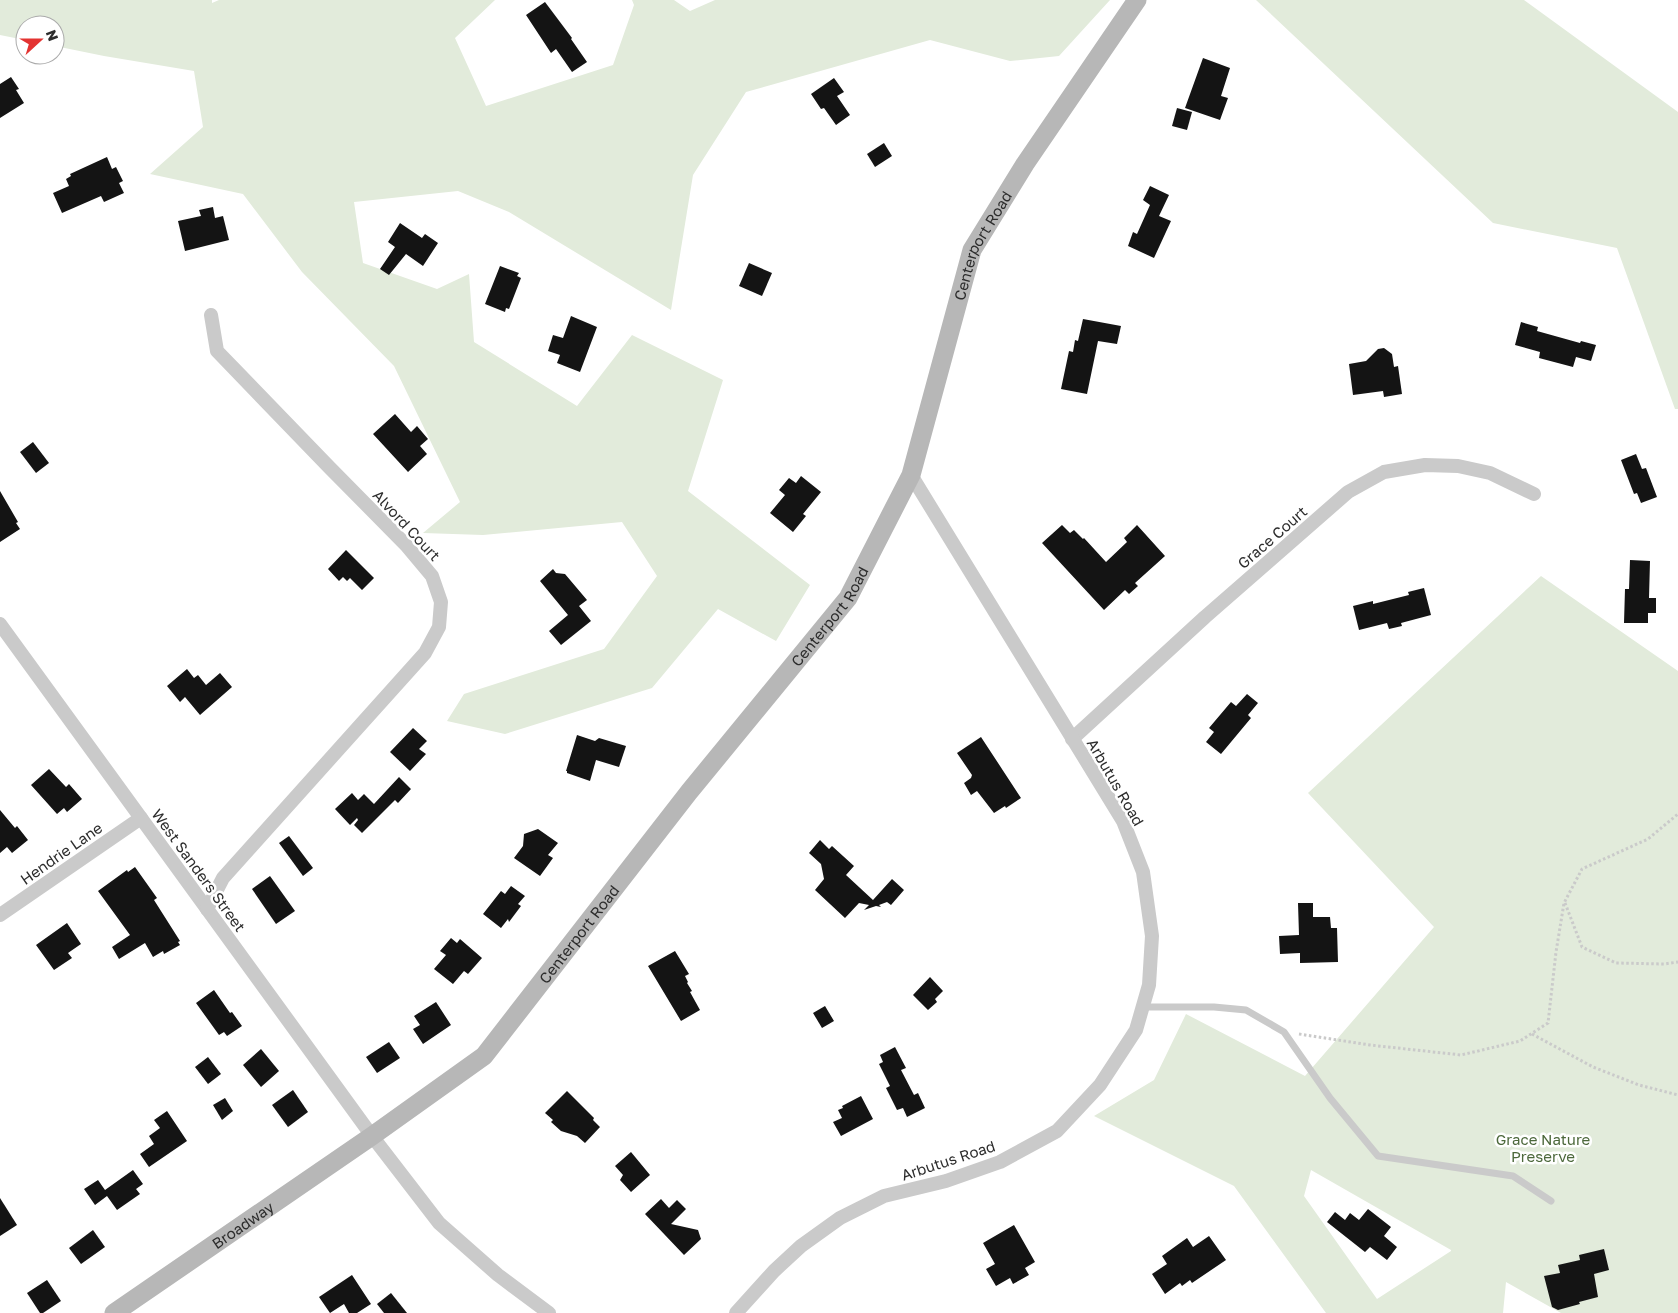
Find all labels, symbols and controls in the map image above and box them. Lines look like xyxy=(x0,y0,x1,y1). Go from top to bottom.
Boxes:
north arrow xyxy=(15,15,65,65)
text: N xyxy=(43,27,62,43)
street label: Centerport Road xyxy=(950,188,1015,302)
street label: Alvord Court xyxy=(370,486,444,564)
street label: Grace Court xyxy=(1234,502,1310,572)
street label: Centerport Road xyxy=(787,563,872,670)
street label: Arbutus Road xyxy=(1084,735,1148,829)
street label: West Sanders Street xyxy=(148,805,250,935)
street label: Hendrie Lane xyxy=(17,818,106,888)
street label: Centerport Road xyxy=(535,881,623,987)
park label: Grace Nature Preserve xyxy=(1496,1130,1591,1165)
street label: Arbutus Road xyxy=(899,1136,997,1184)
street label: Broadway xyxy=(208,1197,277,1252)

